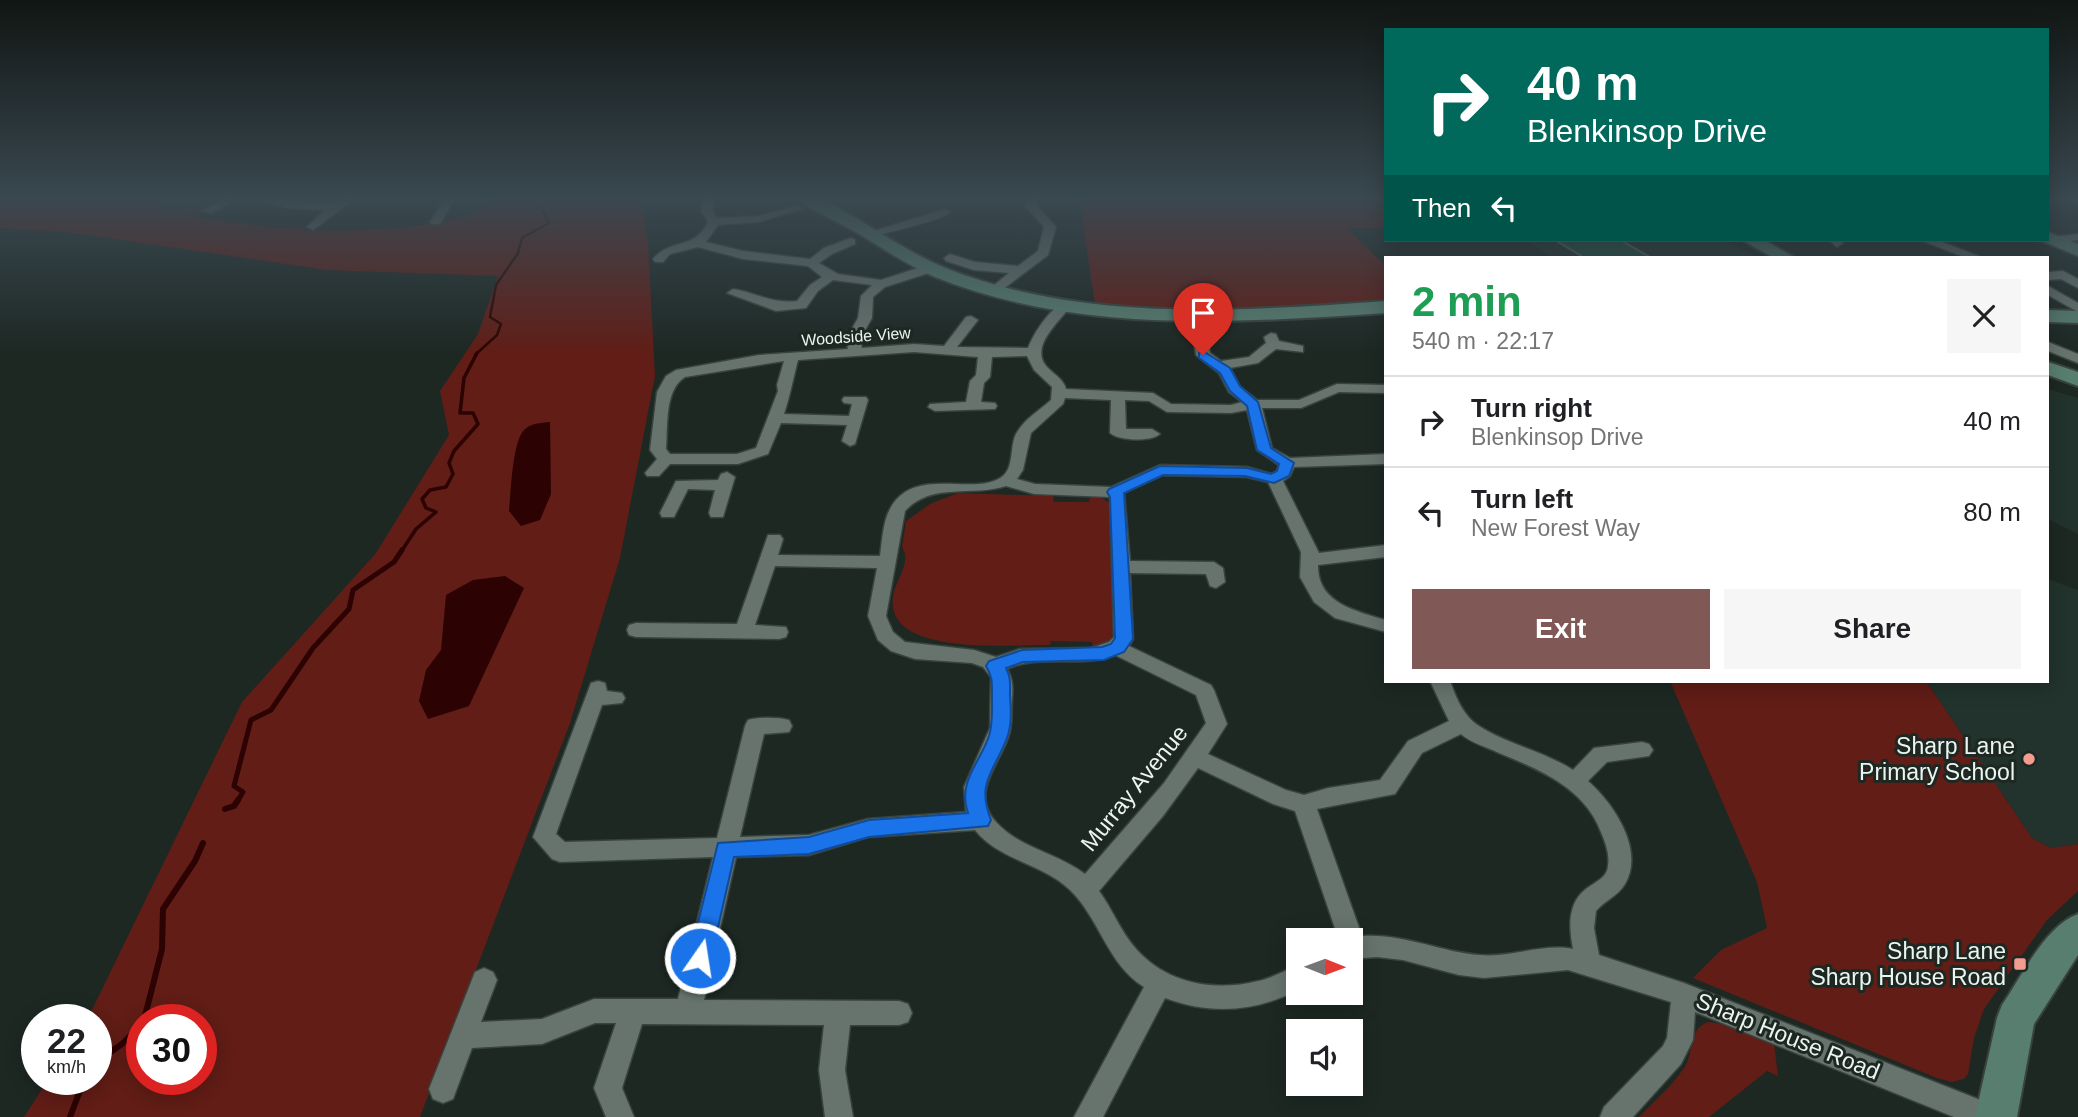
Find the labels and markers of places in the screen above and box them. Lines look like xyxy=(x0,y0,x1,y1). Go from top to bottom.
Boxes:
pin xyxy=(1173,283,1233,355)
place label: Sharp Lane Primary School xyxy=(1859,733,2015,785)
marker: Sharp Lane Primary School xyxy=(2021,751,2037,767)
place label: Sharp Lane Sharp House Road xyxy=(1810,938,2006,990)
marker: Sharp Lane Sharp House Road xyxy=(2012,956,2028,972)

